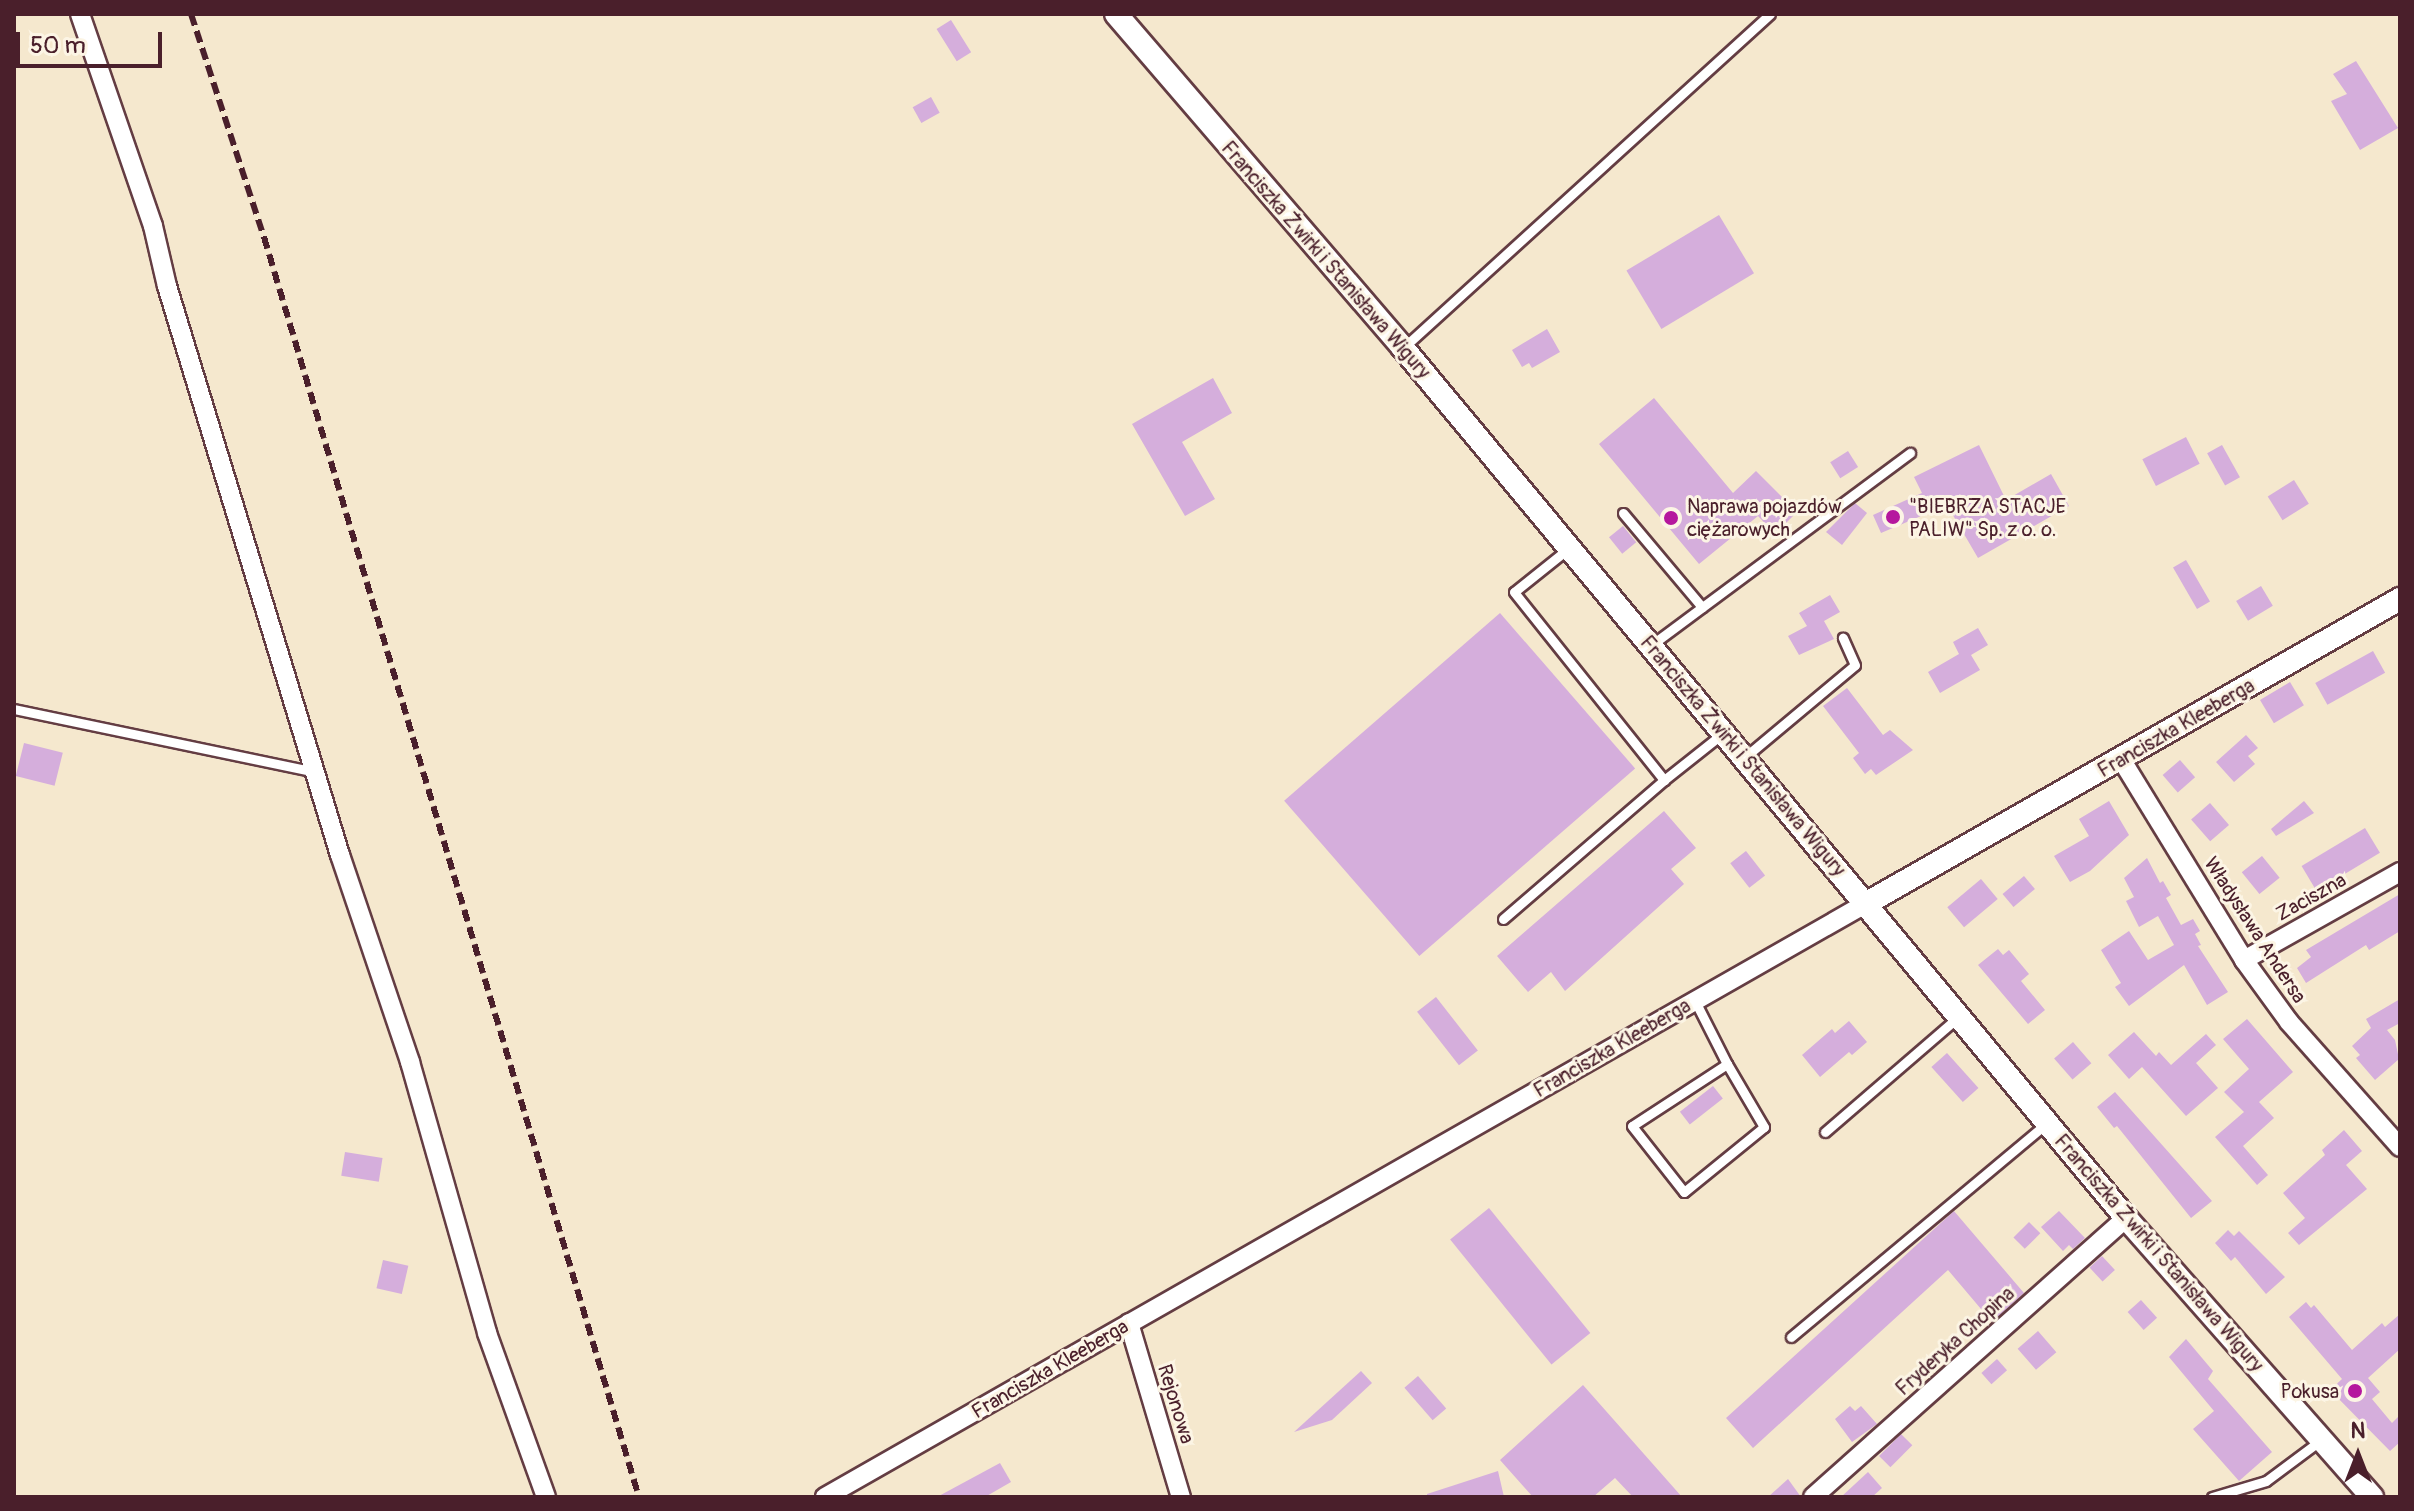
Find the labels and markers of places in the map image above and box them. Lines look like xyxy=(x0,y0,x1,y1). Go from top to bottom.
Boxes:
place label: Naprawa pojazdów ciężarowych xyxy=(1687,494,1842,541)
place label: "BIEBRZA STACJE PALIW" Sp. z o. o. xyxy=(1909,494,2066,541)
marker: "BIEBRZA STACJE PALIW" Sp. z o. o. xyxy=(1884,508,1902,526)
marker: Naprawa pojazdów ciężarowych xyxy=(1662,509,1680,527)
place label: Pokusa xyxy=(2281,1379,2339,1403)
marker: Pokusa xyxy=(2346,1382,2364,1400)

